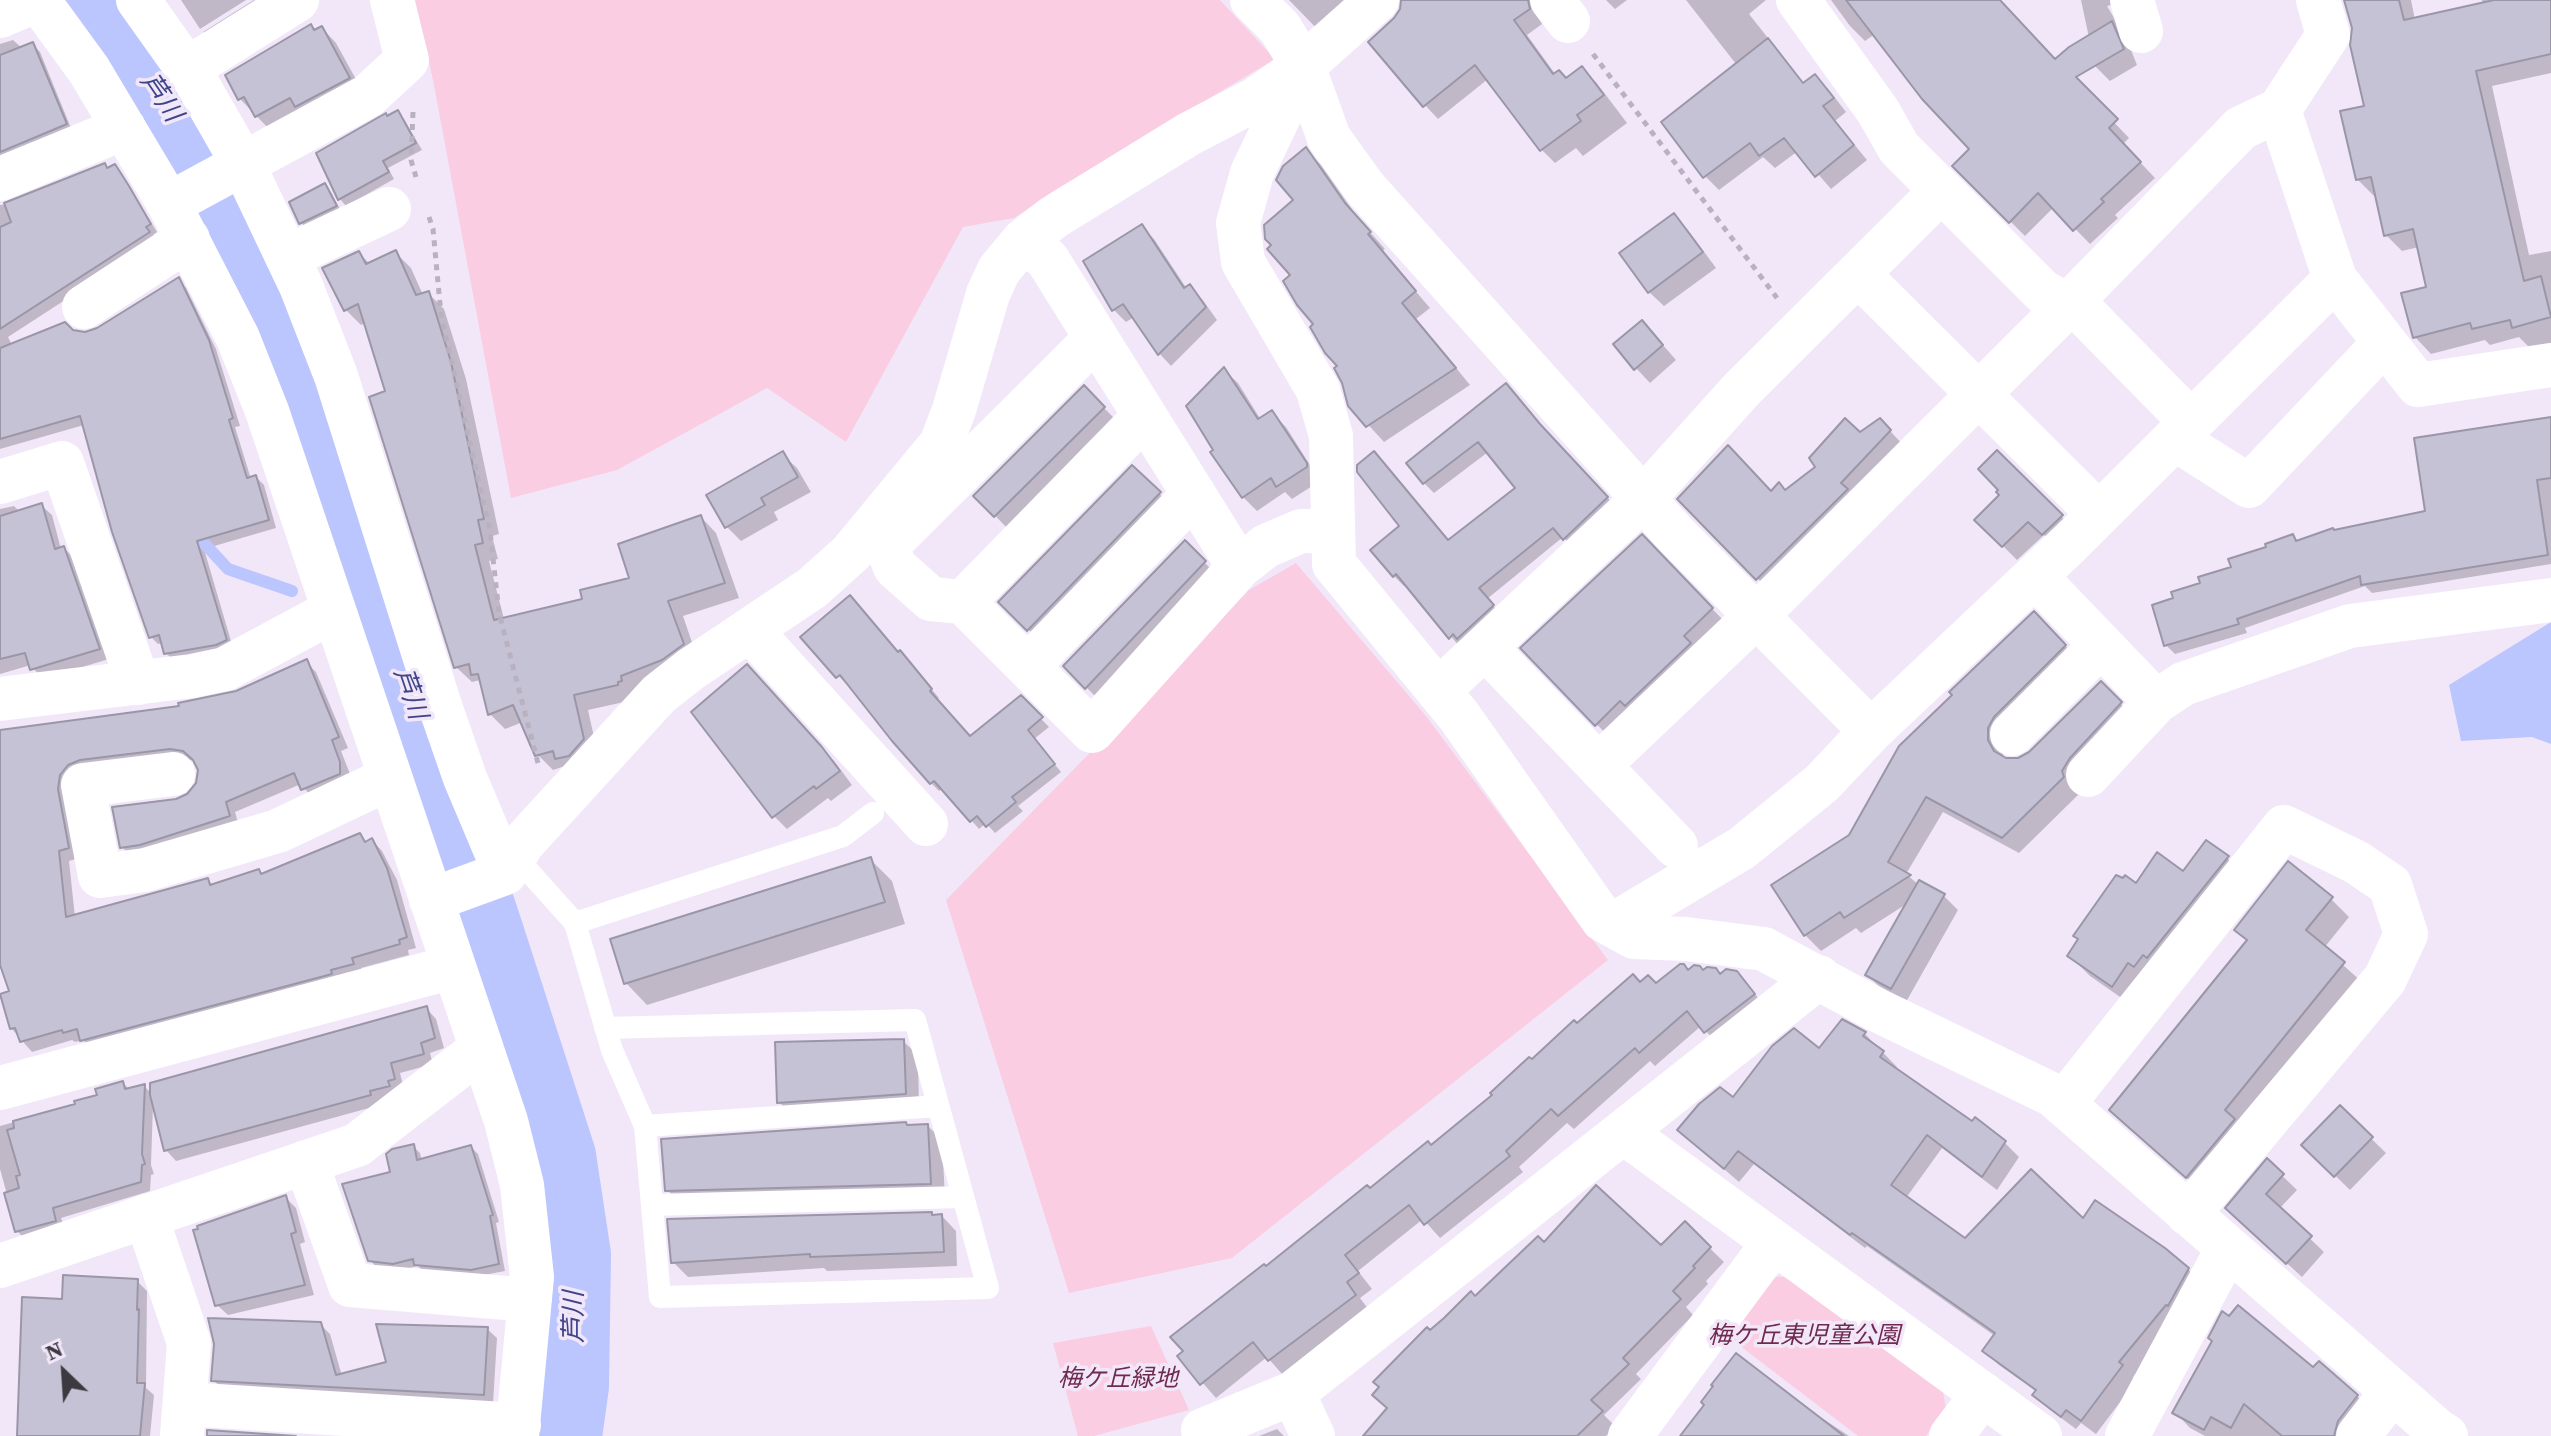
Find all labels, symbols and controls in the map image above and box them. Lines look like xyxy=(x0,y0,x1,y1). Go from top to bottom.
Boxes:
water label: 芦川 xyxy=(133,68,187,128)
water label: 芦川 xyxy=(386,664,432,724)
water label: 芦川 xyxy=(559,1291,591,1343)
park label: 梅ケ丘東児童公園 xyxy=(1708,1323,1900,1351)
north arrow xyxy=(24,1332,104,1412)
text: N xyxy=(40,1333,67,1367)
park label: 梅ケ丘緑地 xyxy=(1058,1366,1178,1394)

